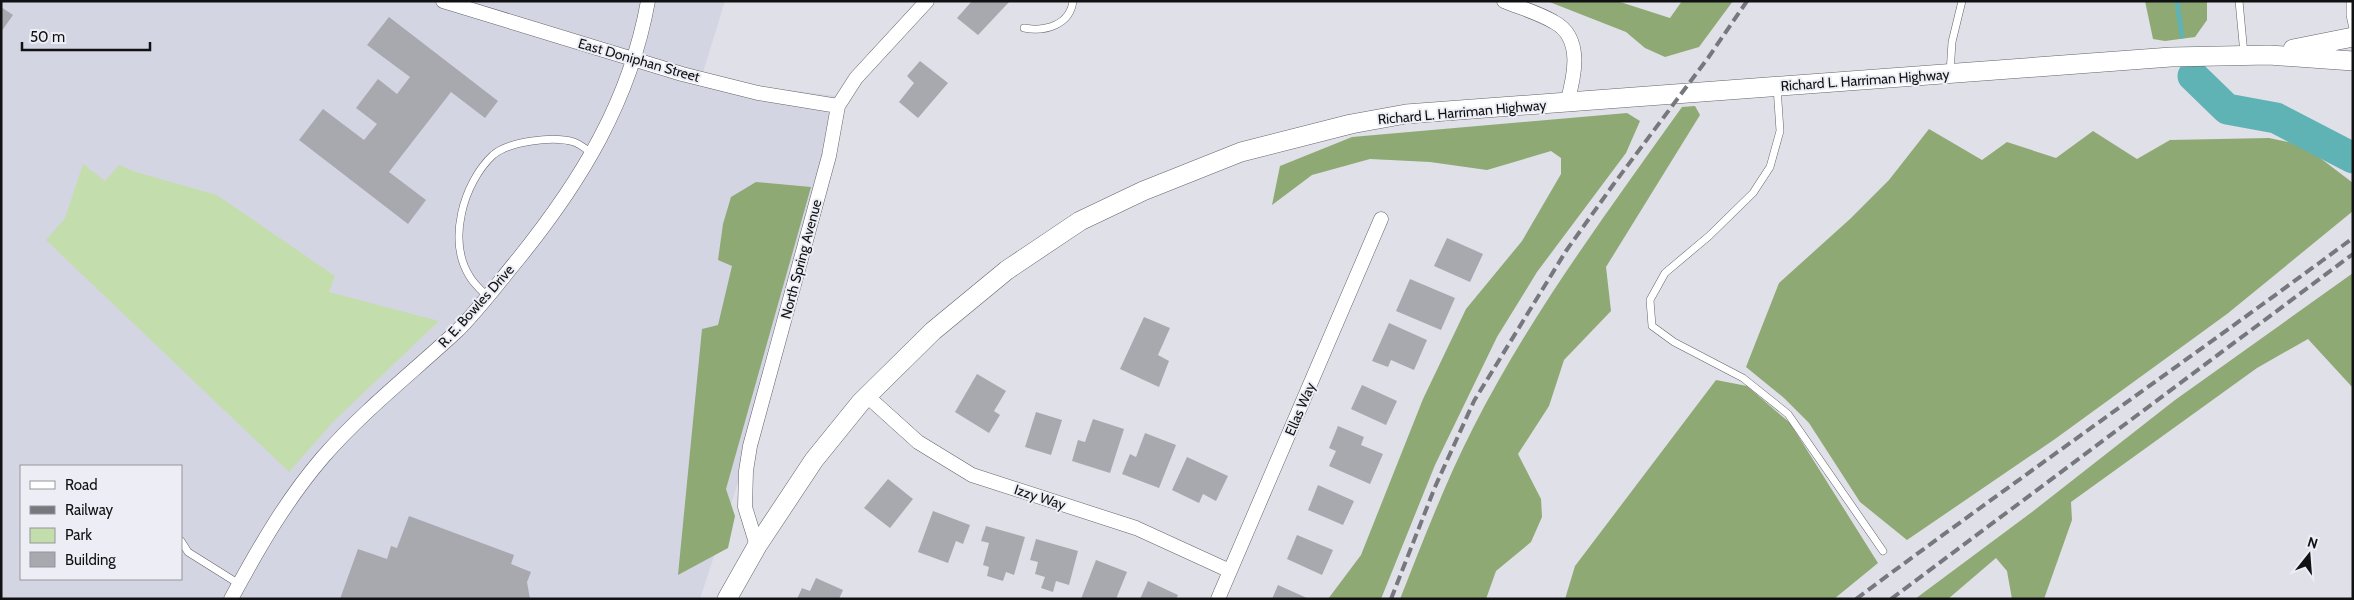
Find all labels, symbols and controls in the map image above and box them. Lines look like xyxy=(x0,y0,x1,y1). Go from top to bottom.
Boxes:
scale bar xyxy=(22,20,150,52)
text: 50 m xyxy=(30,28,65,46)
street label: East Doniphan Street xyxy=(576,34,702,86)
street label: Richard L. Harriman Highway xyxy=(1780,65,1950,95)
street label: Richard L. Harriman Highway xyxy=(1377,96,1547,128)
street label: North Spring Avenue xyxy=(776,197,826,321)
street label: R. E. Bowles Drive xyxy=(434,261,518,351)
street label: Ellas Way xyxy=(1281,380,1319,438)
legend xyxy=(20,465,182,580)
text: Road xyxy=(65,476,98,494)
street label: Izzy Way xyxy=(1012,480,1068,514)
text: Railway xyxy=(65,501,114,519)
text: Park xyxy=(65,526,92,544)
north arrow xyxy=(2284,530,2334,580)
text: N xyxy=(2305,533,2320,553)
text: Building xyxy=(65,551,116,569)

